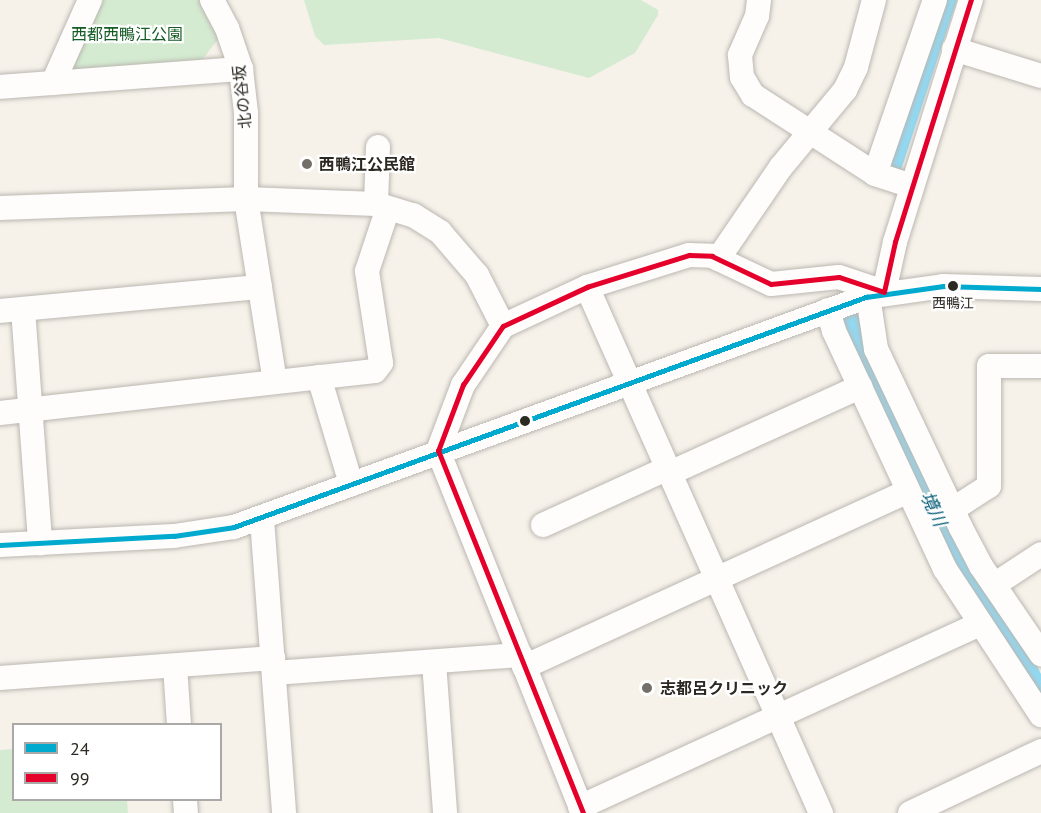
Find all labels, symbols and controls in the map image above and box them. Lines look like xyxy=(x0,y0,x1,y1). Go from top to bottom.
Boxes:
park label: 西都西鴨江公園 xyxy=(71,24,183,44)
street label: 北の谷坂 xyxy=(229,64,255,130)
place label: 西鴨江公民館 xyxy=(319,154,415,174)
marker: 西鴨江公民館 xyxy=(300,157,314,171)
marker: 西鴨江 xyxy=(947,280,959,292)
place label: 西鴨江 xyxy=(932,295,974,311)
unlabelled marker xyxy=(519,415,531,427)
water label: 境川 xyxy=(916,488,950,530)
place label: 志都呂クリニック xyxy=(660,678,788,698)
marker: 志都呂クリニック xyxy=(638,679,656,697)
legend xyxy=(12,723,222,801)
text: 24 xyxy=(70,737,90,760)
text: 99 xyxy=(70,767,90,790)

